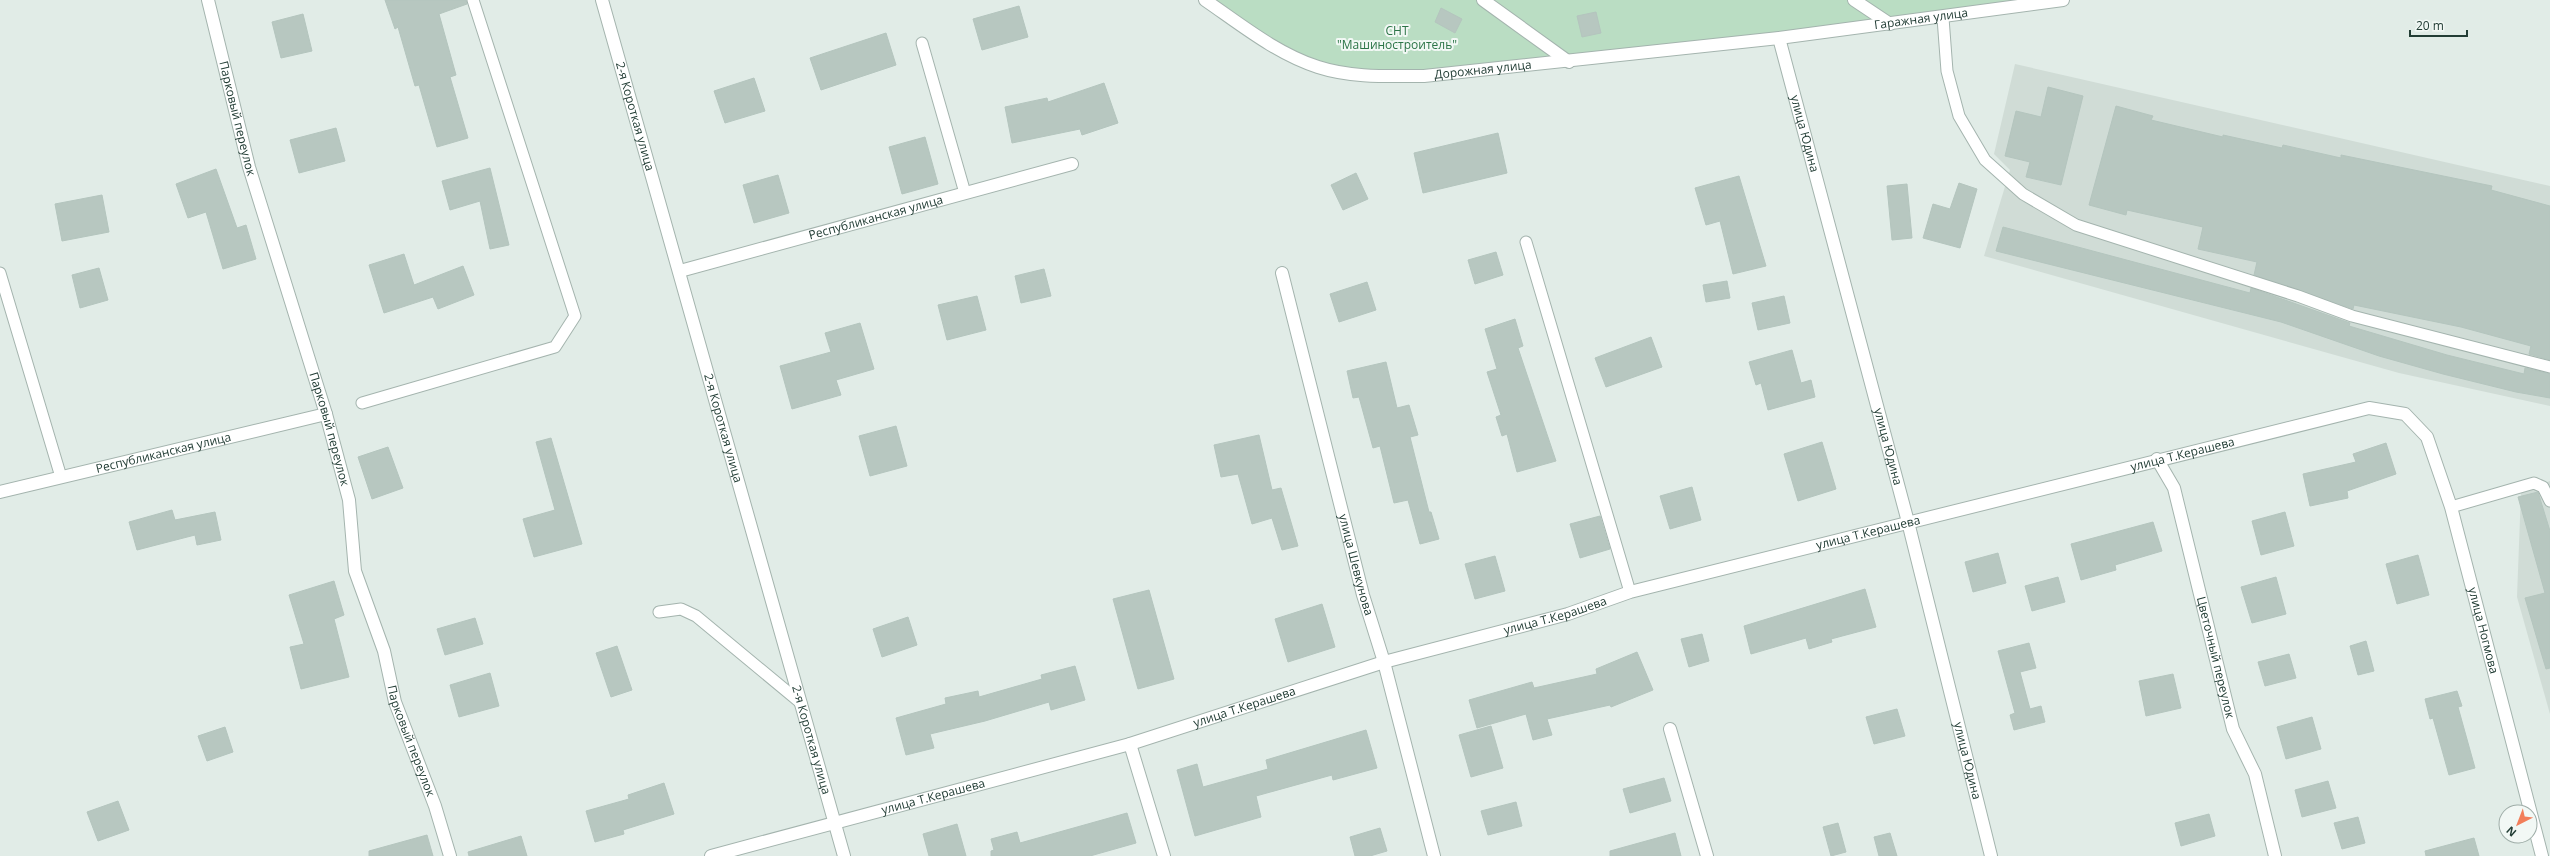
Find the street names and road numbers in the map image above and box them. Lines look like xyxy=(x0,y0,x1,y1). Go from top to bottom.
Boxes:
street label: Гаражная улица xyxy=(1873,4,1969,33)
street label: Дорожная улица xyxy=(1433,56,1532,83)
street label: Парковый переулок xyxy=(215,59,260,179)
street label: 2-я Короткая улица xyxy=(612,60,659,173)
street label: улица Юдина xyxy=(1787,93,1823,174)
street label: Республиканская улица xyxy=(807,191,945,243)
street label: Парковый переулок xyxy=(305,370,354,488)
street label: 2-я Короткая улица xyxy=(700,372,747,485)
street label: улица Юдина xyxy=(1870,406,1907,487)
street label: Республиканская улица xyxy=(94,428,233,477)
street label: улица Т.Керашева xyxy=(2129,433,2236,475)
street label: улица Т.Керашева xyxy=(1814,511,1922,553)
street label: улица Шевкунова xyxy=(1335,512,1378,618)
street label: улица Ногмова xyxy=(2464,585,2503,675)
street label: улица Т.Керашева xyxy=(1502,592,1609,638)
street label: Цветочный переулок xyxy=(2193,595,2239,721)
street label: улица Т.Керашева xyxy=(1191,682,1298,731)
street label: Парковый переулок xyxy=(384,683,440,800)
street label: 2-я Короткая улица xyxy=(788,683,835,796)
street label: улица Юдина xyxy=(1950,720,1986,801)
street label: улица Т.Керашева xyxy=(879,774,987,818)

